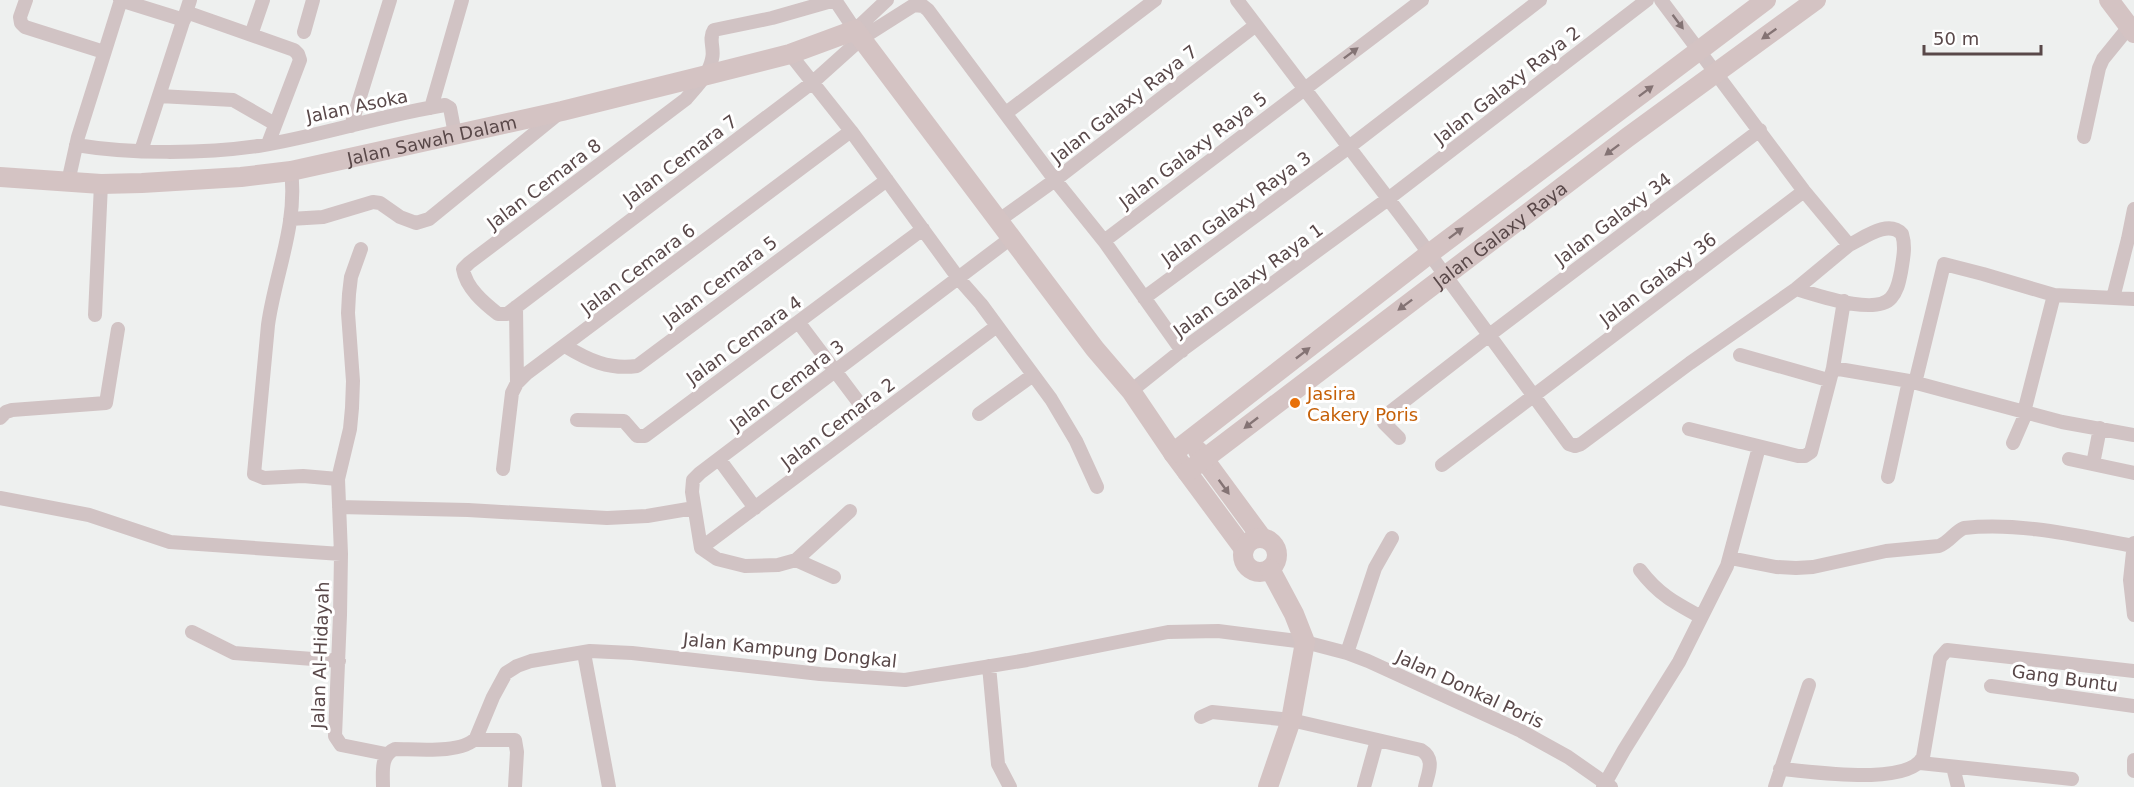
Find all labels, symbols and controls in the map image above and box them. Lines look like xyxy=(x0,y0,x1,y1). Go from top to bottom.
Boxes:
one-way arrow xyxy=(1671,14,1684,30)
scale bar xyxy=(1924,18,2041,56)
street label: Jalan Galaxy Raya 2 xyxy=(1429,21,1584,149)
one-way arrow xyxy=(1761,28,1777,39)
text: 50 m xyxy=(1933,28,1979,49)
street label: Jalan Galaxy Raya 7 xyxy=(1046,40,1201,168)
one-way arrow xyxy=(1342,47,1358,59)
street label: Jalan Asoka xyxy=(303,85,410,127)
one-way arrow xyxy=(1638,85,1654,97)
street label: Jalan Galaxy Raya 5 xyxy=(1114,88,1271,213)
street label: Jalan Cemara 7 xyxy=(618,110,741,210)
street label: Jalan Sawah Dalam xyxy=(344,111,519,169)
street label: Jalan Cemara 8 xyxy=(482,134,605,234)
one-way arrow xyxy=(1604,143,1619,155)
street label: Jalan Galaxy Raya 3 xyxy=(1156,147,1315,270)
street label: Jalan Galaxy 34 xyxy=(1550,168,1675,270)
street label: Jalan Galaxy Raya xyxy=(1428,177,1571,292)
street label: Jalan Cemara 6 xyxy=(576,219,699,319)
street label: Jalan Galaxy Raya 1 xyxy=(1168,219,1327,342)
one-way arrow xyxy=(1449,228,1464,240)
street label: Jalan Galaxy 36 xyxy=(1595,228,1720,330)
street label: Jalan Cemara 5 xyxy=(658,231,781,331)
street label: Jalan Cemara 4 xyxy=(681,291,806,389)
one-way arrow xyxy=(1398,298,1413,310)
street label: Jalan Cemara 3 xyxy=(725,335,848,435)
one-way arrow xyxy=(1295,348,1310,360)
street label: Jalan Cemara 2 xyxy=(776,373,899,473)
place label: Jasira Cakery Poris xyxy=(1306,383,1418,425)
marker: Jasira Cakery Poris xyxy=(1288,396,1302,410)
one-way arrow xyxy=(1243,417,1259,430)
one-way arrow xyxy=(1218,480,1230,495)
street label: Jalan Al-Hidayah xyxy=(307,581,333,730)
street label: Jalan Kampung Dongkal xyxy=(681,628,898,672)
street label: Jalan Donkal Poris xyxy=(1392,645,1547,732)
street label: Gang Buntu xyxy=(2010,660,2120,696)

